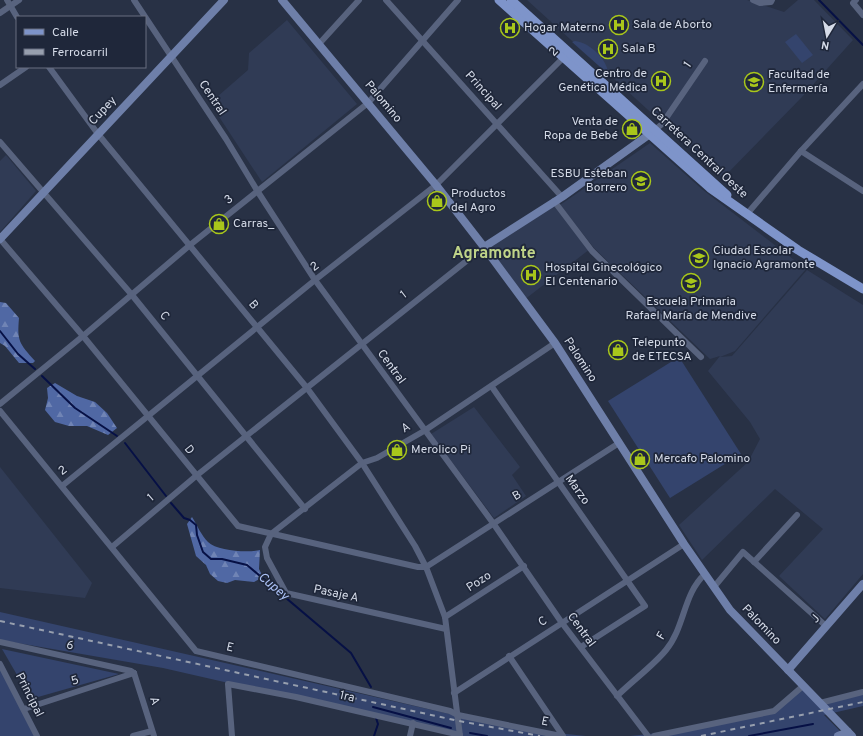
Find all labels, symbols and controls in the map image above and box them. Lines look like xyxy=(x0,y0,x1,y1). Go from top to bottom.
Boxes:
hospital icon: Sala de Aborto xyxy=(608,14,630,36)
legend xyxy=(16,16,146,68)
north arrow xyxy=(807,16,847,56)
hospital icon: Hogar Materno xyxy=(499,17,521,39)
place label: Sala de Aborto xyxy=(633,17,712,33)
place label: Hogar Materno xyxy=(524,20,605,36)
text: Calle xyxy=(52,25,79,41)
text: N xyxy=(820,37,831,52)
hospital icon: Sala B xyxy=(597,38,619,60)
place label: Sala B xyxy=(622,41,656,57)
street label: 2 xyxy=(546,44,562,60)
text: Ferrocarril xyxy=(52,45,108,61)
street label: 1 xyxy=(680,59,696,71)
place label: Centro de Genética Médica xyxy=(558,66,647,96)
place label: Facultad de Enfermería xyxy=(768,67,830,97)
street label: Principal xyxy=(461,68,505,114)
hospital icon: Centro de Genética Médica xyxy=(650,70,672,92)
school or university icon: Facultad de Enfermería xyxy=(743,71,765,93)
street label: Central xyxy=(194,77,230,119)
street label: Palomino xyxy=(361,78,405,127)
street label: Cupey xyxy=(86,93,120,129)
street label: Carretera Central Oeste xyxy=(647,104,751,202)
place label: Venta de Ropa de Bebé xyxy=(544,114,618,144)
shop icon: Venta de Ropa de Bebé xyxy=(621,118,643,140)
place label: ESBU Esteban Borrero xyxy=(550,166,627,196)
school or university icon: ESBU Esteban Borrero xyxy=(630,170,652,192)
place label: Productos del Agro xyxy=(451,186,506,216)
shop icon: Productos del Agro xyxy=(426,190,448,212)
street label: 3 xyxy=(221,191,237,209)
shop icon: Carras_ xyxy=(208,213,230,235)
place label: Carras_ xyxy=(233,216,275,232)
place label: Ciudad Escolar Ignacio Agramonte xyxy=(713,243,815,273)
district label: Agramonte xyxy=(452,244,536,264)
school or university icon: Ciudad Escolar Ignacio Agramonte xyxy=(688,247,710,269)
street label: 2 xyxy=(307,258,323,276)
place label: Hospital Ginecológico El Centenario xyxy=(545,260,663,290)
hospital icon: Hospital Ginecológico El Centenario xyxy=(520,264,542,286)
school or university icon: Escuela Primaria Rafael María de Mendive xyxy=(680,272,702,294)
street label: 1 xyxy=(397,287,411,303)
place label: Escuela Primaria Rafael María de Mendive xyxy=(625,294,757,324)
street label: B xyxy=(244,297,262,313)
street label: C xyxy=(155,308,173,324)
street label: Palomino xyxy=(560,335,601,386)
place label: Telepunto de ETECSA xyxy=(632,335,692,365)
shop icon: Telepunto de ETECSA xyxy=(607,339,629,361)
street label: Central xyxy=(373,347,409,387)
street label: A xyxy=(398,419,414,437)
shop icon: Merolico Pi xyxy=(386,439,408,461)
street label: D xyxy=(180,442,198,458)
place label: Merolico Pi xyxy=(411,442,471,458)
shop icon: Mercafo Palomino xyxy=(629,448,651,470)
place label: Mercafo Palomino xyxy=(654,451,751,467)
street label: 2 xyxy=(55,462,71,480)
street label: Marzo xyxy=(561,472,593,508)
street label: B xyxy=(510,487,525,505)
street label: 1 xyxy=(144,490,158,506)
street label: Pozo xyxy=(463,568,495,596)
water label: Cupey xyxy=(254,569,293,605)
street label: Pasaje A xyxy=(312,581,360,607)
street label: Palomino xyxy=(738,601,784,649)
street label: Central xyxy=(563,610,599,650)
street label: J xyxy=(808,611,824,627)
street label: C xyxy=(535,613,551,631)
street label: F xyxy=(653,629,671,643)
street label: 6 xyxy=(65,637,75,655)
street label: E xyxy=(225,639,235,657)
street label: Principal xyxy=(11,670,47,720)
street label: 5 xyxy=(69,672,81,690)
street label: 1ra xyxy=(338,687,356,707)
street label: A xyxy=(145,695,163,707)
street label: E xyxy=(540,713,550,731)

